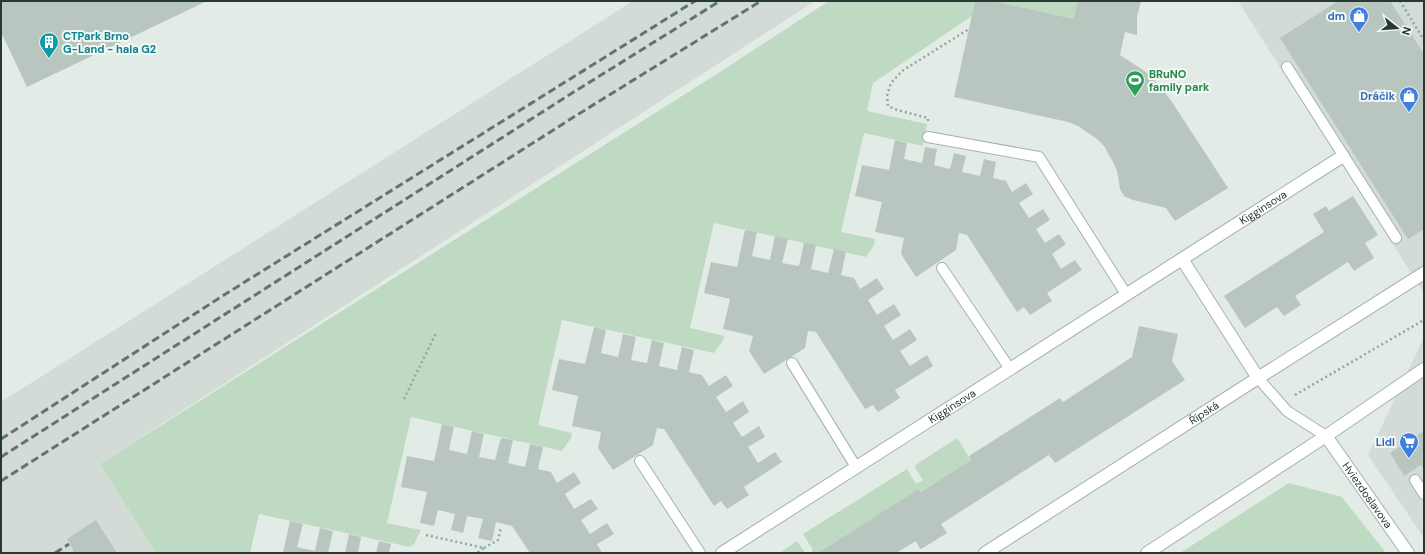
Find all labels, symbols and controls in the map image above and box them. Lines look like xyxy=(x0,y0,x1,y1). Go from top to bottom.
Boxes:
shop icon: dm xyxy=(1348,5,1370,33)
north arrow xyxy=(1377,8,1417,48)
place label: dm xyxy=(1327,9,1345,23)
text: N xyxy=(1399,25,1414,37)
place label: CTPark Brno G-Land - hala G2 xyxy=(63,29,156,56)
building icon: CTPark Brno G-Land - hala G2 xyxy=(38,31,60,59)
place label: BRuNO family park xyxy=(1149,67,1210,94)
sports icon: BRuNO family park xyxy=(1124,69,1146,97)
shop icon: Dráčik xyxy=(1398,85,1420,113)
place label: Dráčik xyxy=(1360,89,1396,103)
street label: Kigginsova xyxy=(1237,187,1289,228)
street label: Kigginsova xyxy=(926,386,978,426)
street label: Řípská xyxy=(1186,398,1222,427)
supermarket icon: Lidl xyxy=(1398,431,1420,459)
place label: Lidl xyxy=(1376,435,1395,449)
street label: Hviezdoslavova xyxy=(1339,459,1395,531)

